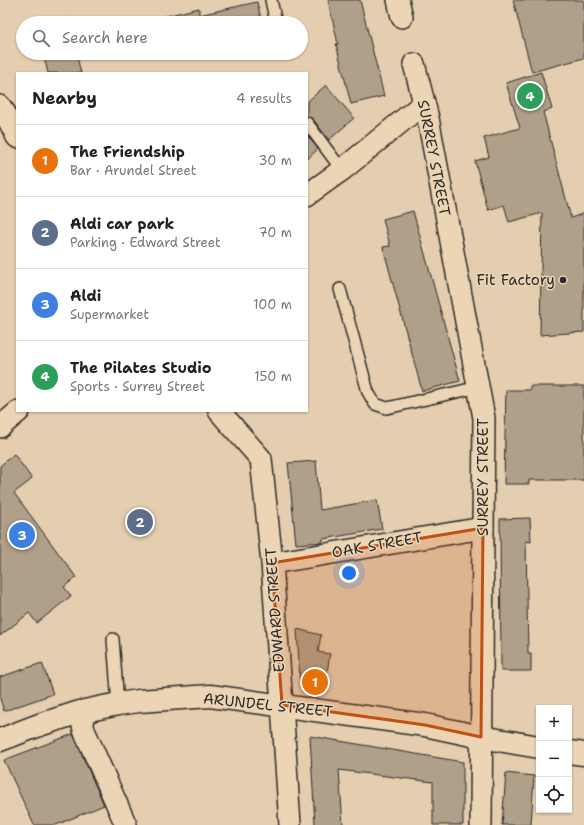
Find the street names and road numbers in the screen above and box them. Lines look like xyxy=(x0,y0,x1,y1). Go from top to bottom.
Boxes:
street label: SURREY STREET xyxy=(413,98,455,218)
street label: SURREY STREET xyxy=(473,418,493,536)
street label: OAK STREET xyxy=(330,527,424,563)
street label: EDWARD STREET xyxy=(261,547,289,673)
street label: ARUNDEL STREET xyxy=(202,688,334,722)

